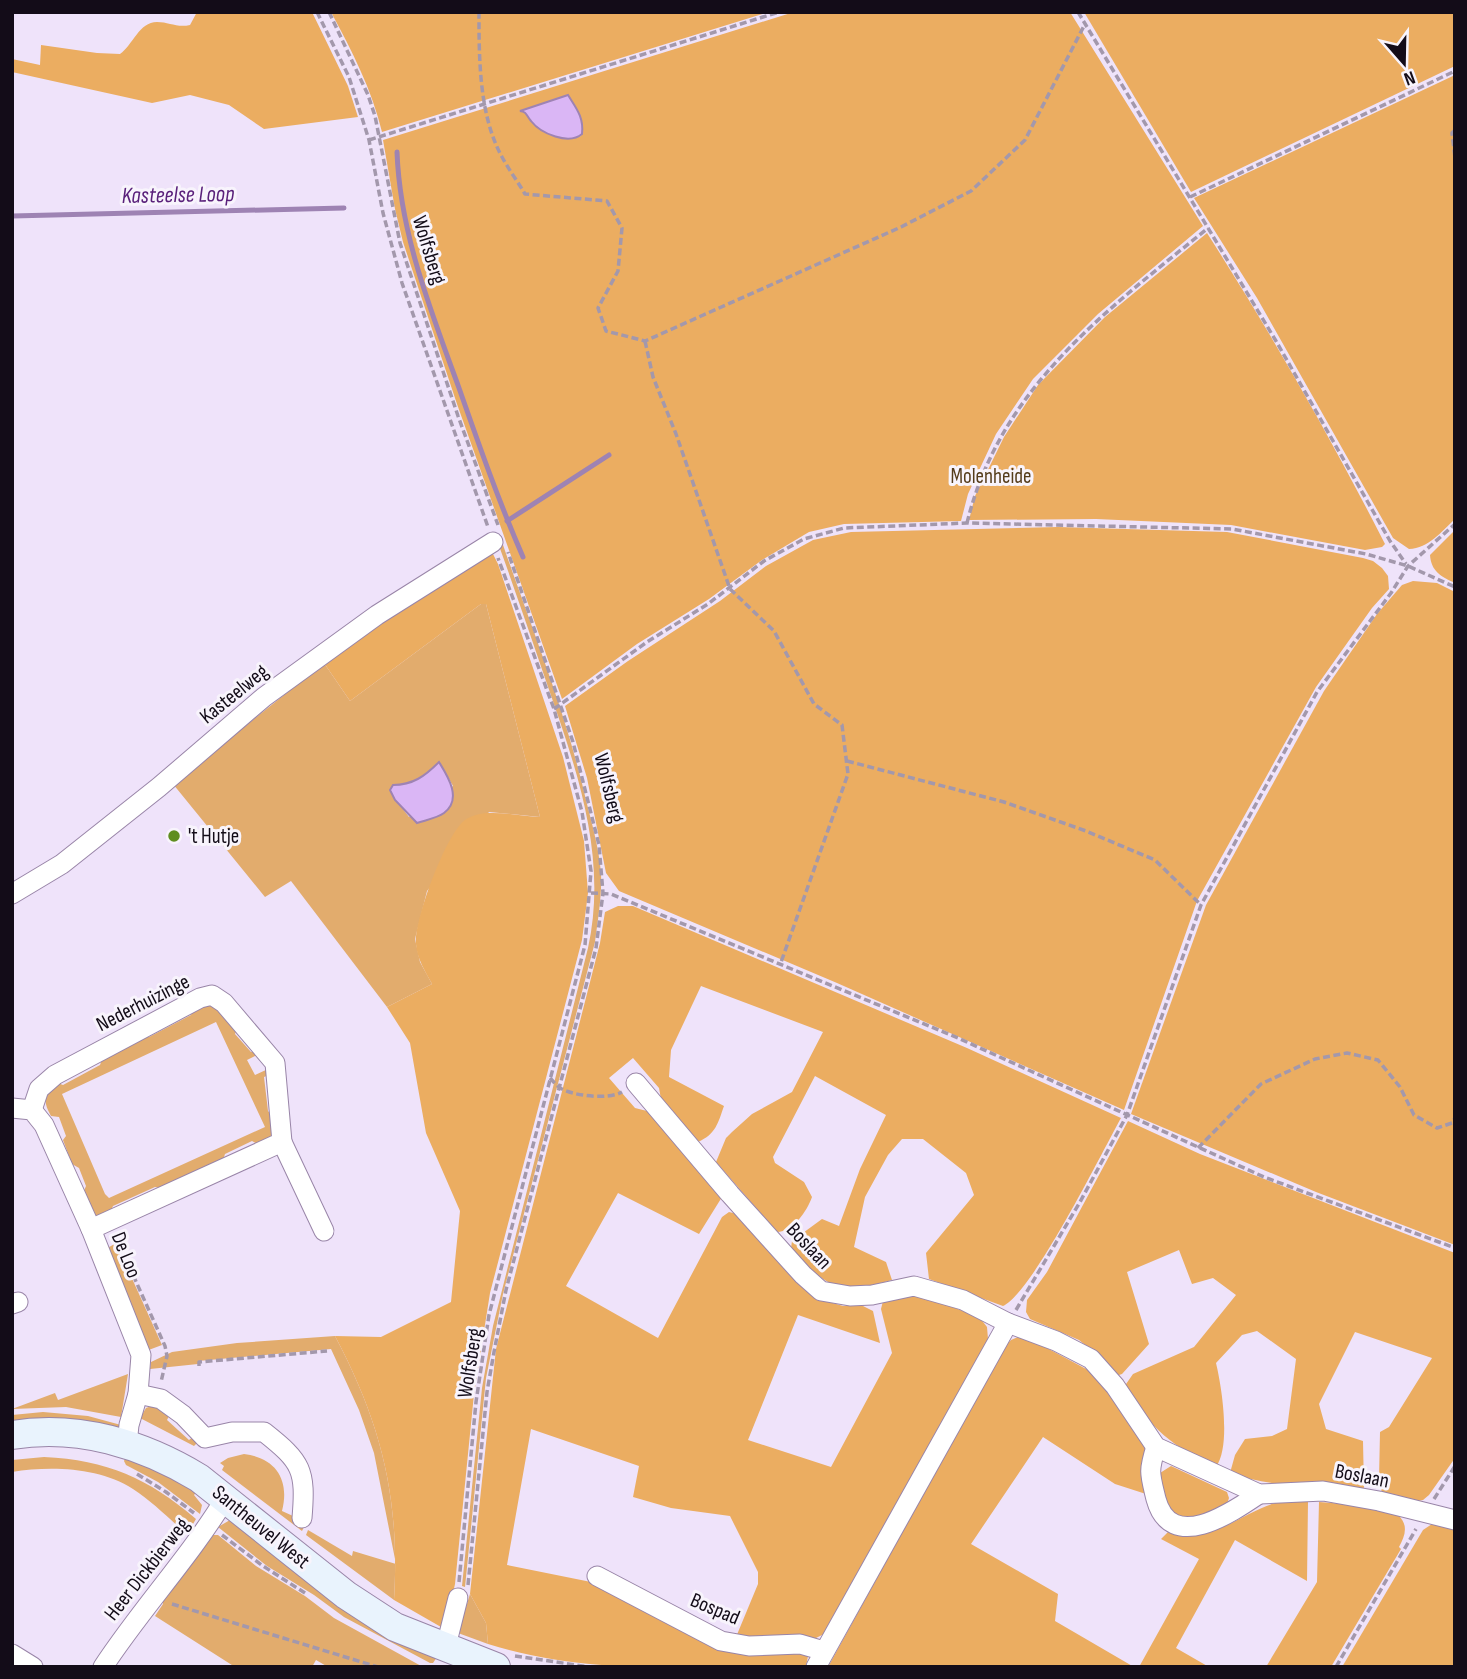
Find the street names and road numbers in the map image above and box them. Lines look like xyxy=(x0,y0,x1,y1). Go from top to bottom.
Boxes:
street label: Wolfsberg xyxy=(407,213,451,287)
street label: Kasteelweg xyxy=(195,659,273,729)
street label: Wolfsberg xyxy=(588,751,630,825)
street label: Nederhuizinge xyxy=(92,969,194,1037)
street label: Boslaan xyxy=(781,1217,837,1275)
street label: De Loo xyxy=(106,1228,146,1282)
street label: Wolfsberg xyxy=(452,1326,488,1400)
street label: Boslaan xyxy=(1333,1459,1391,1493)
street label: Santheuvel West xyxy=(207,1480,315,1574)
street label: Heer Dickbierweg xyxy=(99,1513,195,1625)
street label: Bospad xyxy=(687,1588,743,1630)

